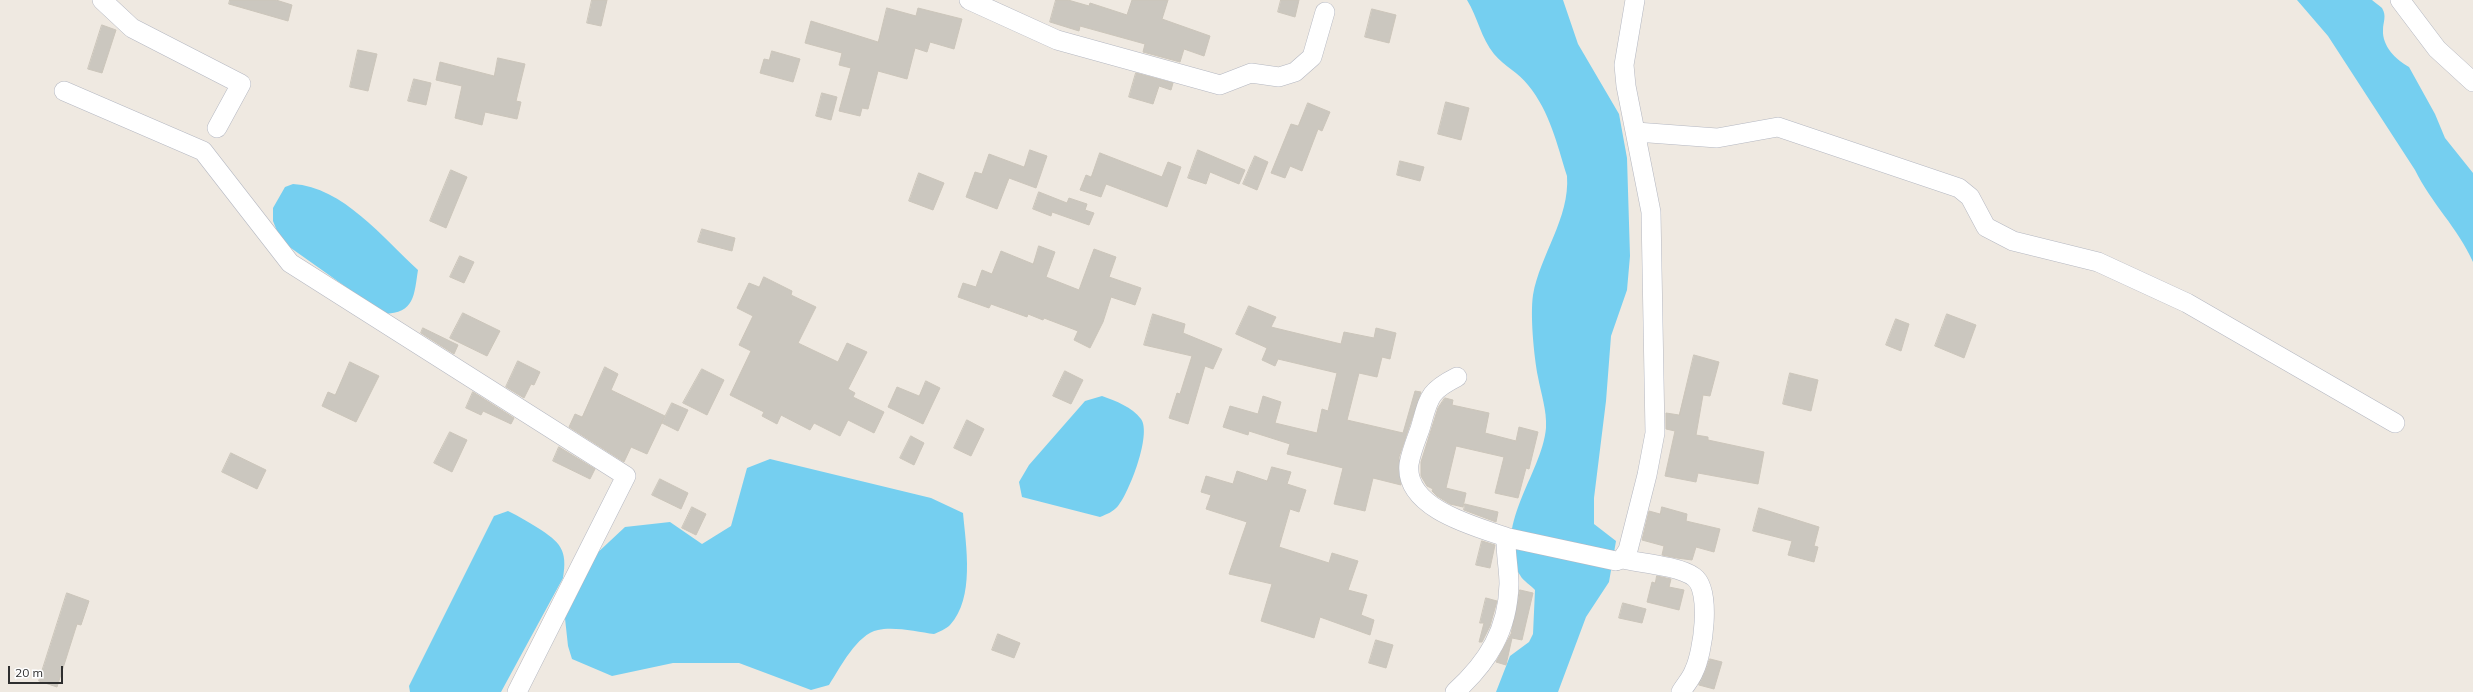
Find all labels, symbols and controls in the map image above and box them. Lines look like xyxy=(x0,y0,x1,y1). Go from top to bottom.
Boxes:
scale bar xyxy=(10,658,65,684)
text: 20 m xyxy=(15,665,43,680)

